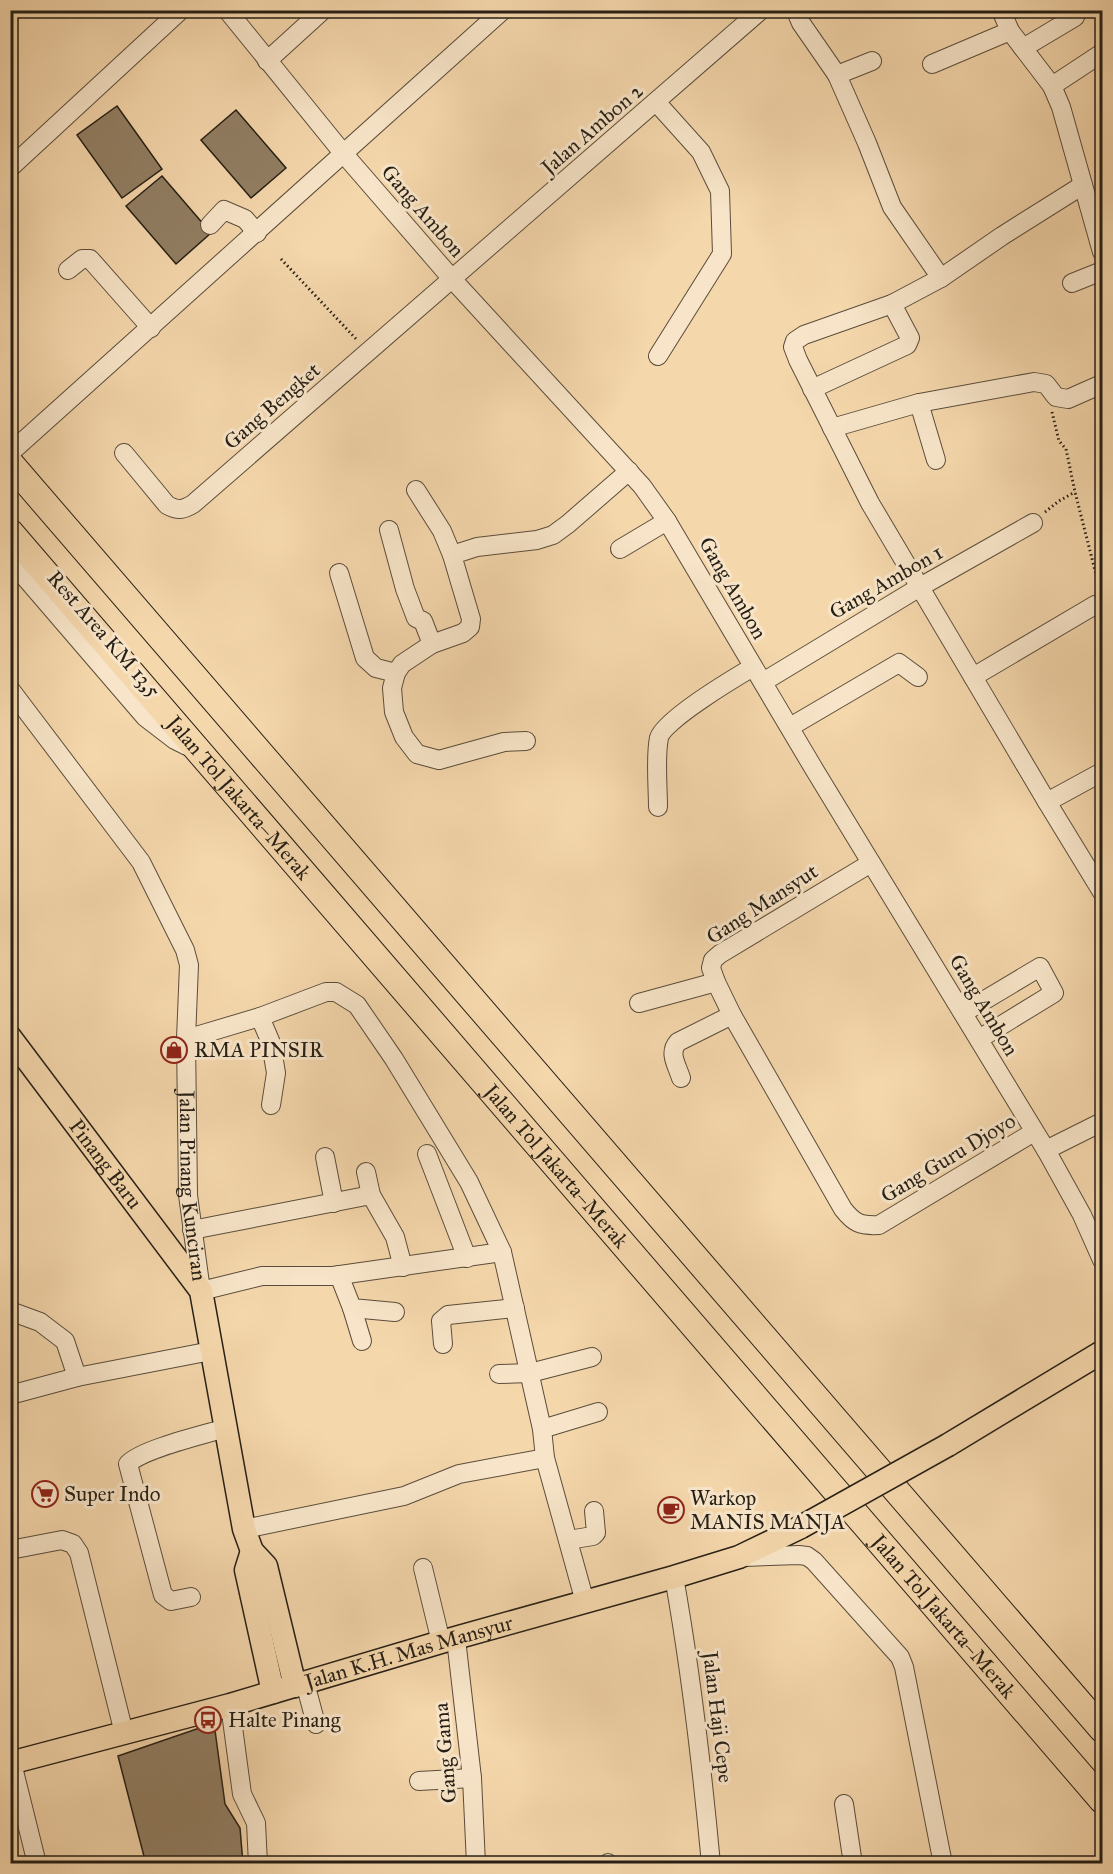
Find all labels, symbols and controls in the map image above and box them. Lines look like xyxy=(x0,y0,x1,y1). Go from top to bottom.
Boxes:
street label: Jalan Ambon 2 xyxy=(534,77,649,182)
street label: Gang Ambon xyxy=(376,159,470,263)
street label: Gang Bengket xyxy=(218,357,326,455)
street label: Gang Ambon xyxy=(693,532,773,644)
street label: Gang Ambon 1 xyxy=(825,539,947,625)
street label: Rest Area KM 13,5 xyxy=(42,565,166,703)
street label: Jalan Tol Jakarta–Merak xyxy=(160,709,317,886)
street label: Gang Mansyut xyxy=(701,858,823,950)
street label: Gang Ambon xyxy=(944,949,1024,1061)
shop icon: RMA PINSIR xyxy=(159,1035,189,1065)
place label: RMA PINSIR xyxy=(194,1037,325,1063)
street label: Jalan Tol Jakarta–Merak xyxy=(477,1077,634,1254)
street label: Jalan Pinang Kunciran xyxy=(174,1088,212,1282)
street label: Gang Guru Djoyo xyxy=(876,1107,1020,1208)
street label: Pinang Baru xyxy=(63,1114,148,1214)
supermarket icon: Super Indo xyxy=(30,1479,60,1509)
place label: Super Indo xyxy=(64,1481,161,1507)
place label: Warkop MANIS MANJA xyxy=(690,1485,845,1535)
cafe icon: Warkop MANIS MANJA xyxy=(656,1495,686,1525)
street label: Jalan Tol Jakarta–Merak xyxy=(865,1527,1022,1704)
street label: Jalan K.H. Mas Mansyur xyxy=(300,1610,516,1695)
street label: Jalan Haji Cepe xyxy=(697,1648,739,1784)
street label: Gang Gama xyxy=(428,1702,462,1804)
bus stop icon: Halte Pinang xyxy=(193,1705,223,1735)
place label: Halte Pinang xyxy=(228,1707,341,1733)

